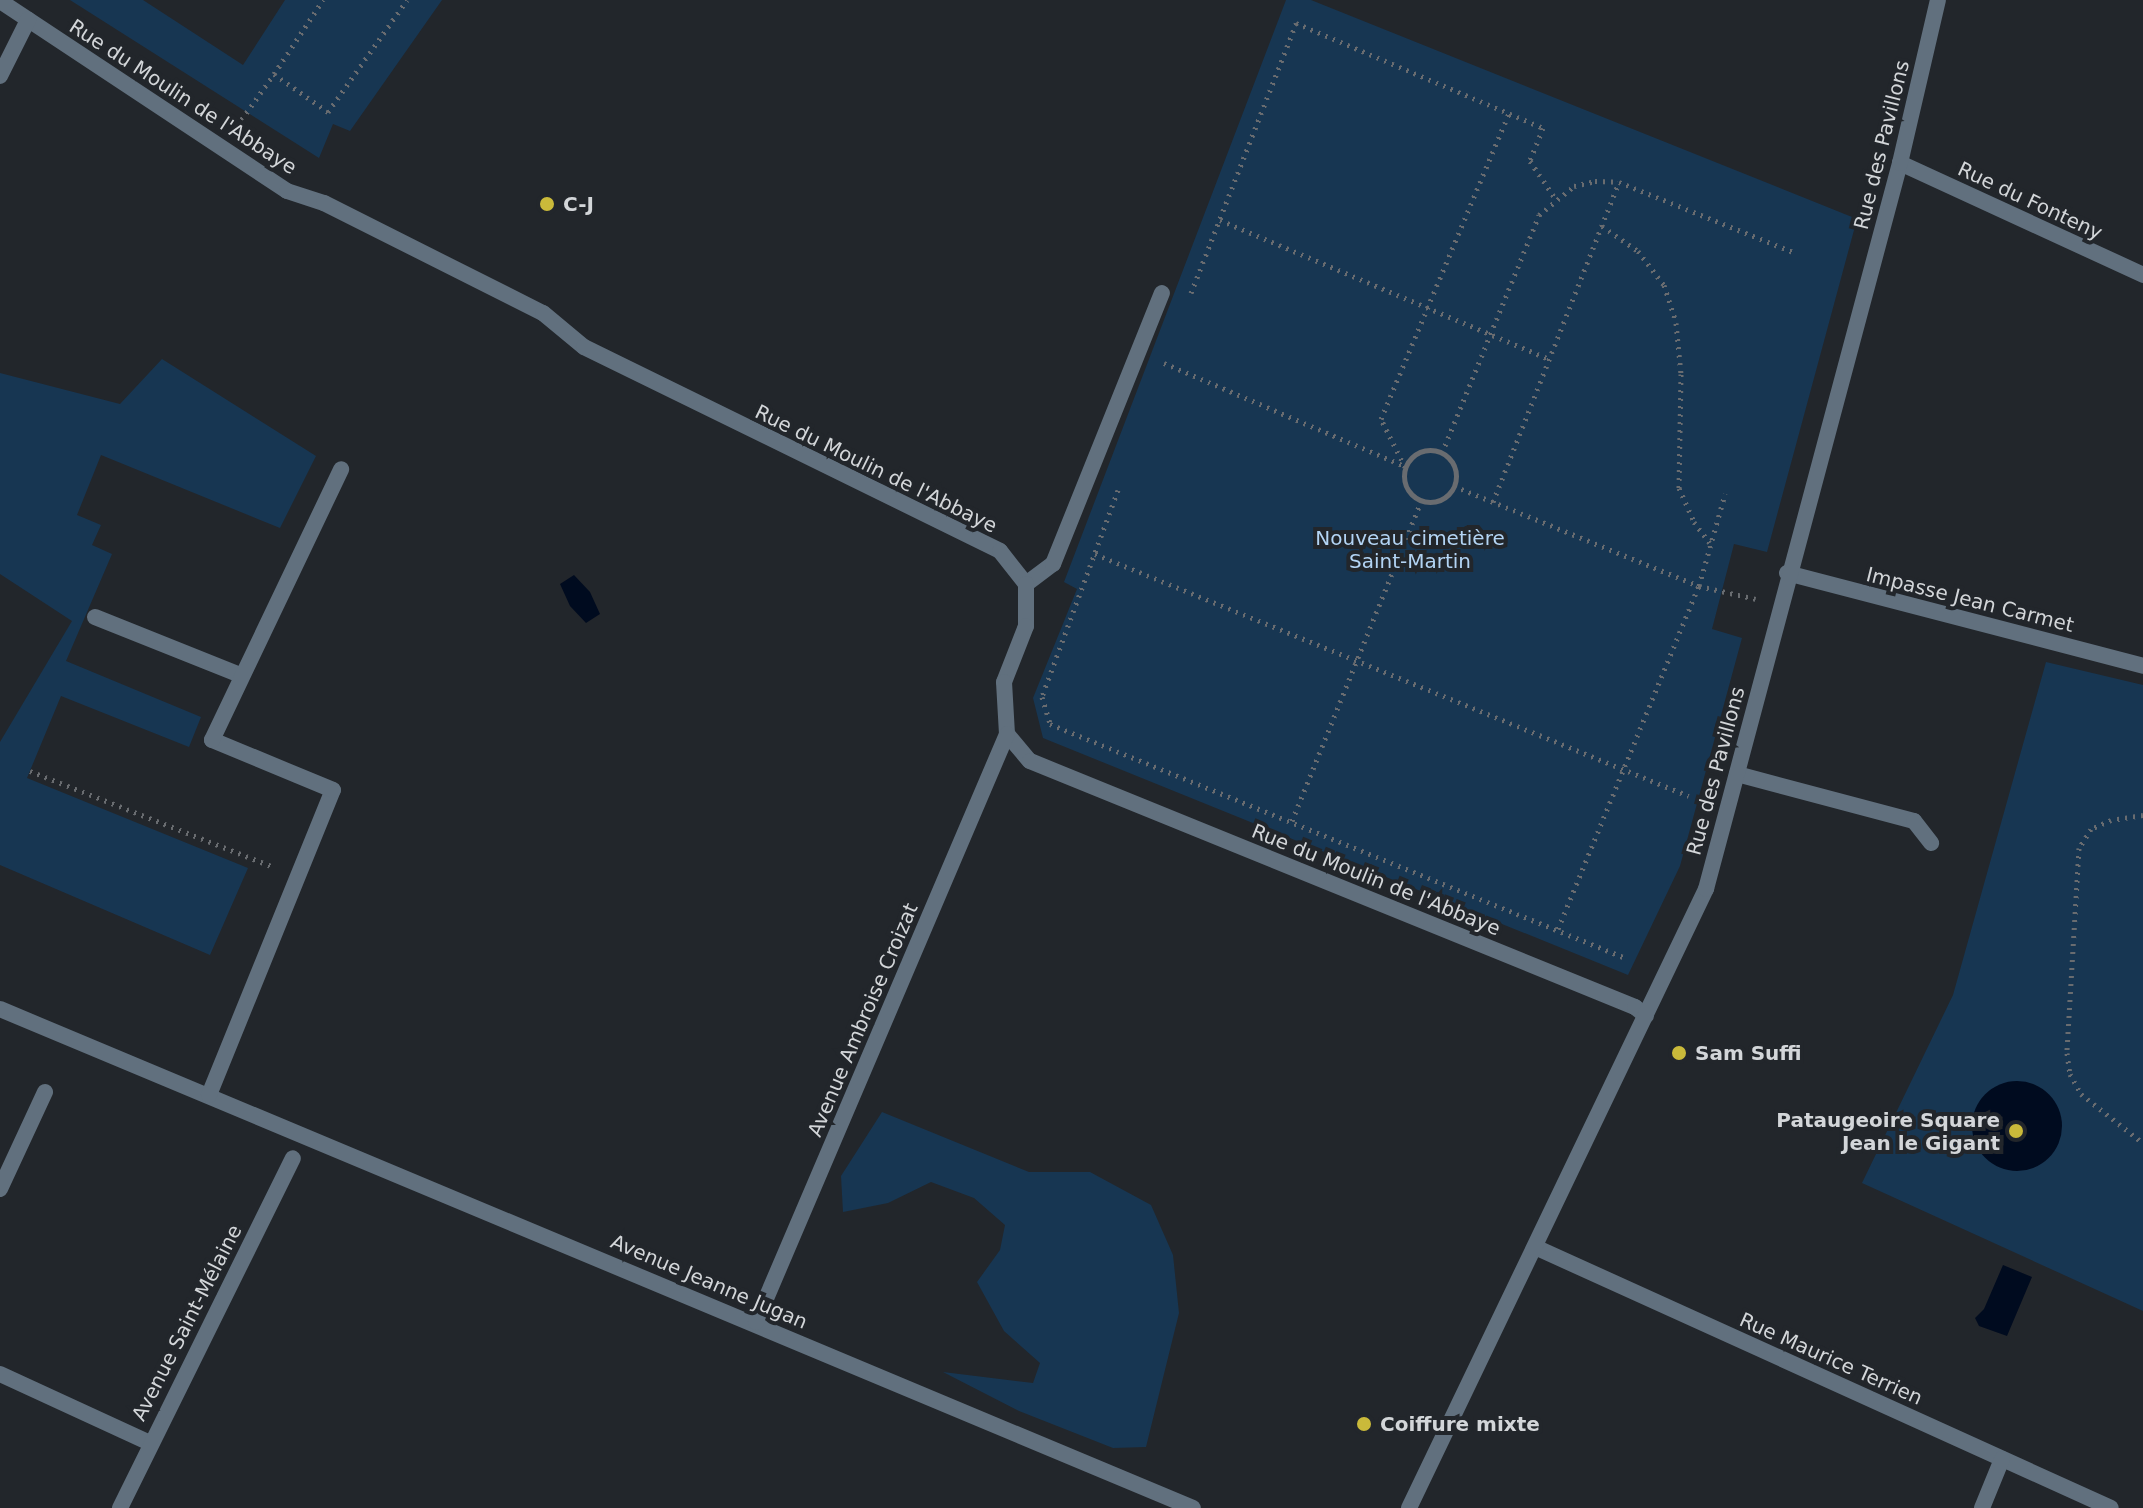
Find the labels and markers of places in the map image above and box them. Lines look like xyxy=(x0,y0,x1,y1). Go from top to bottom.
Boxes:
place label: C-J xyxy=(563,192,594,216)
marker: C-J xyxy=(538,195,556,213)
place label: Sam Suffi xyxy=(1695,1041,1802,1065)
marker: Sam Suffi xyxy=(1670,1044,1688,1062)
place label: Pataugeoire Square Jean le Gigant xyxy=(1776,1108,2000,1155)
marker: Pataugeoire Square Jean le Gigant xyxy=(2007,1122,2025,1140)
place label: Coiffure mixte xyxy=(1380,1412,1540,1436)
marker: Coiffure mixte xyxy=(1355,1415,1373,1433)

